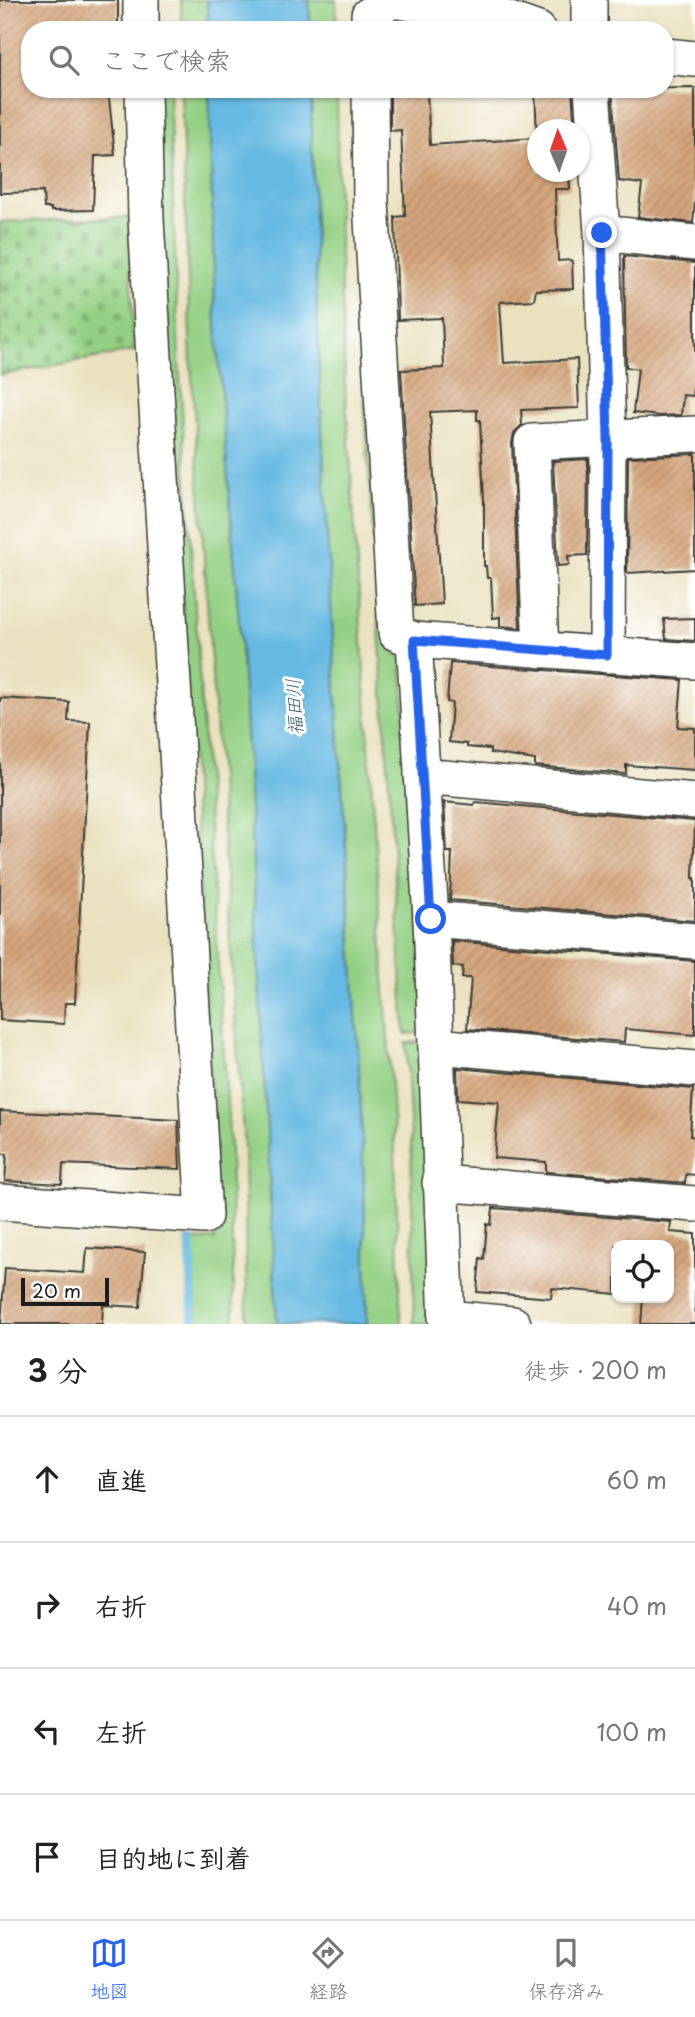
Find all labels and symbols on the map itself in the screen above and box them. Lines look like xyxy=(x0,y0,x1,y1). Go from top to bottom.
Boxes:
north arrow xyxy=(527,119,590,182)
route end xyxy=(586,217,617,248)
water label: 福田川 xyxy=(278,678,308,736)
route start xyxy=(415,903,446,934)
scale bar xyxy=(21,1275,108,1307)

